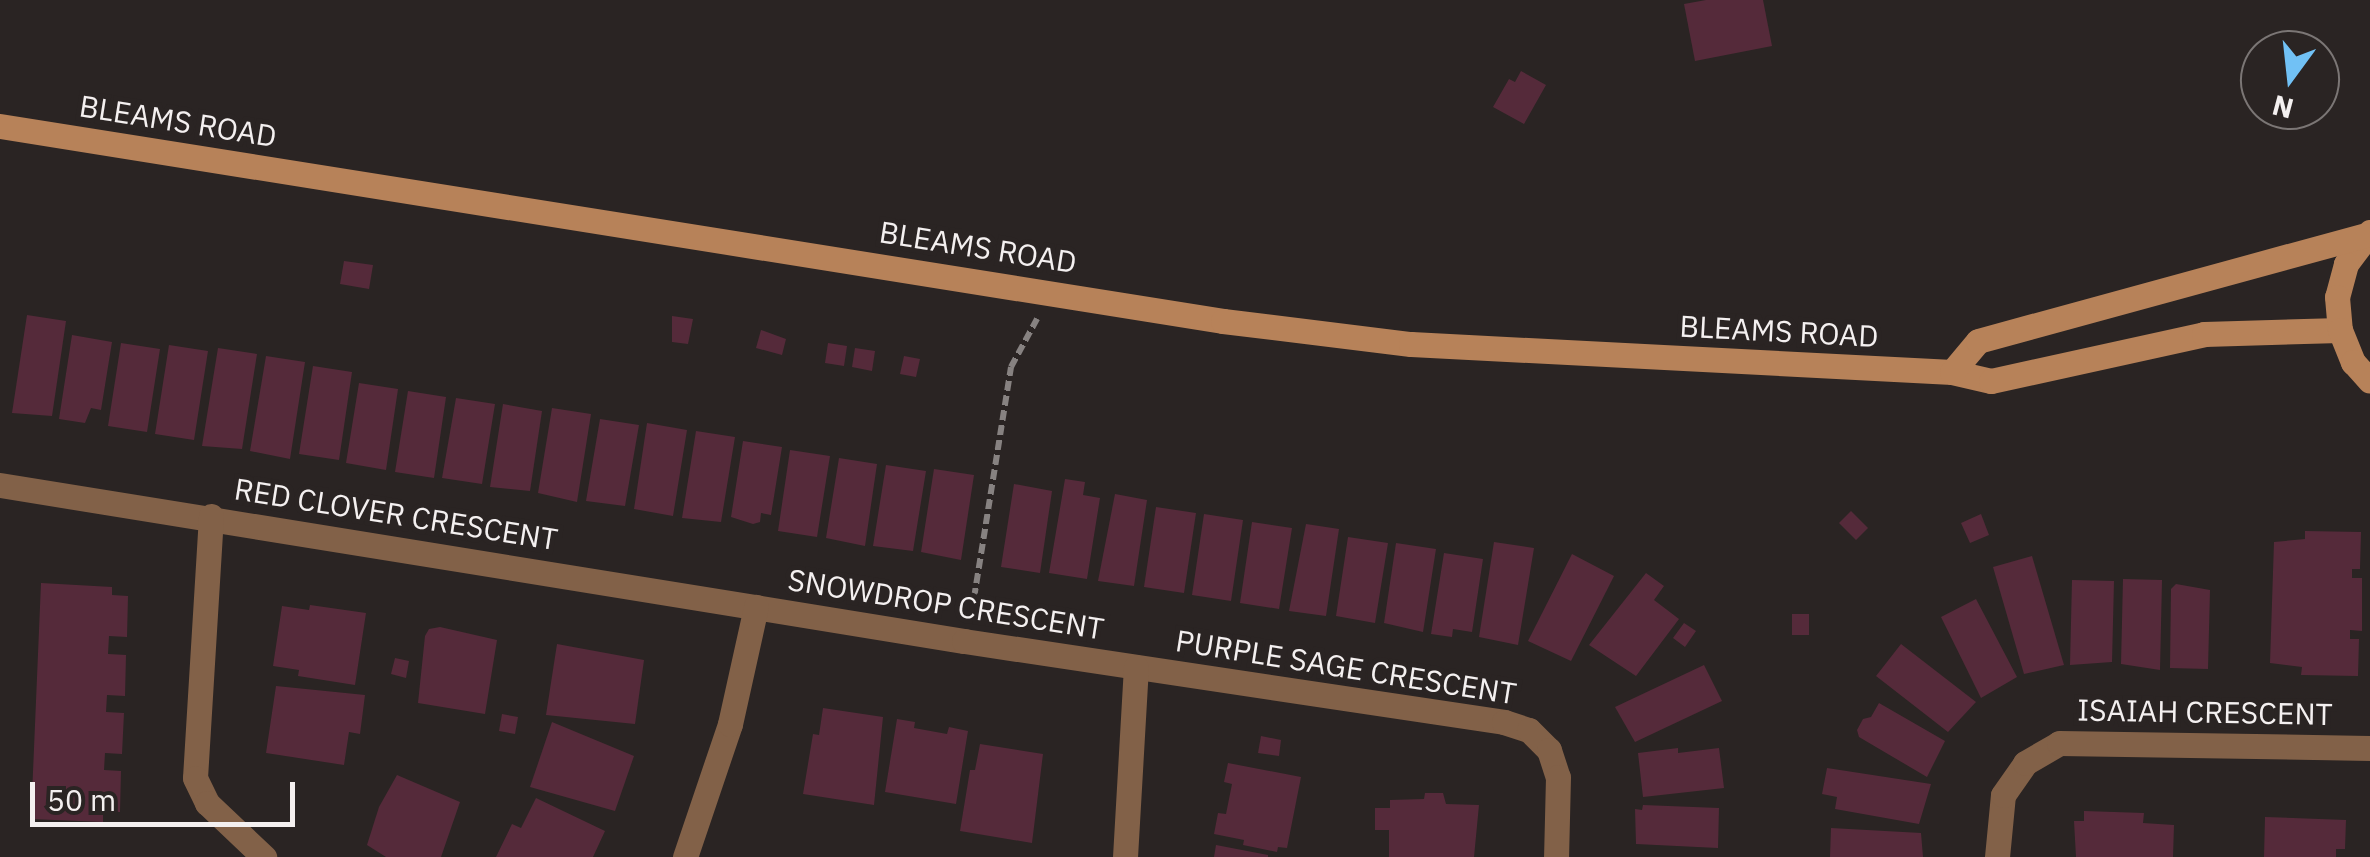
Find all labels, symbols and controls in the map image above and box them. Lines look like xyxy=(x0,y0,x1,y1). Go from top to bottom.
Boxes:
north arrow xyxy=(2240,30,2340,130)
text: N xyxy=(2268,87,2297,128)
street label: BLEAMS ROAD xyxy=(77,88,279,154)
street label: BLEAMS ROAD xyxy=(877,214,1079,280)
street label: BLEAMS ROAD xyxy=(1679,308,1879,354)
street label: RED CLOVER CRESCENT xyxy=(232,471,560,557)
street label: SNOWDROP CRESCENT xyxy=(785,561,1107,647)
street label: PURPLE SAGE CRESCENT xyxy=(1173,622,1519,712)
street label: ISAIAH CRESCENT xyxy=(2077,692,2333,732)
scale bar xyxy=(35,762,300,824)
text: 50 m xyxy=(47,780,116,819)

